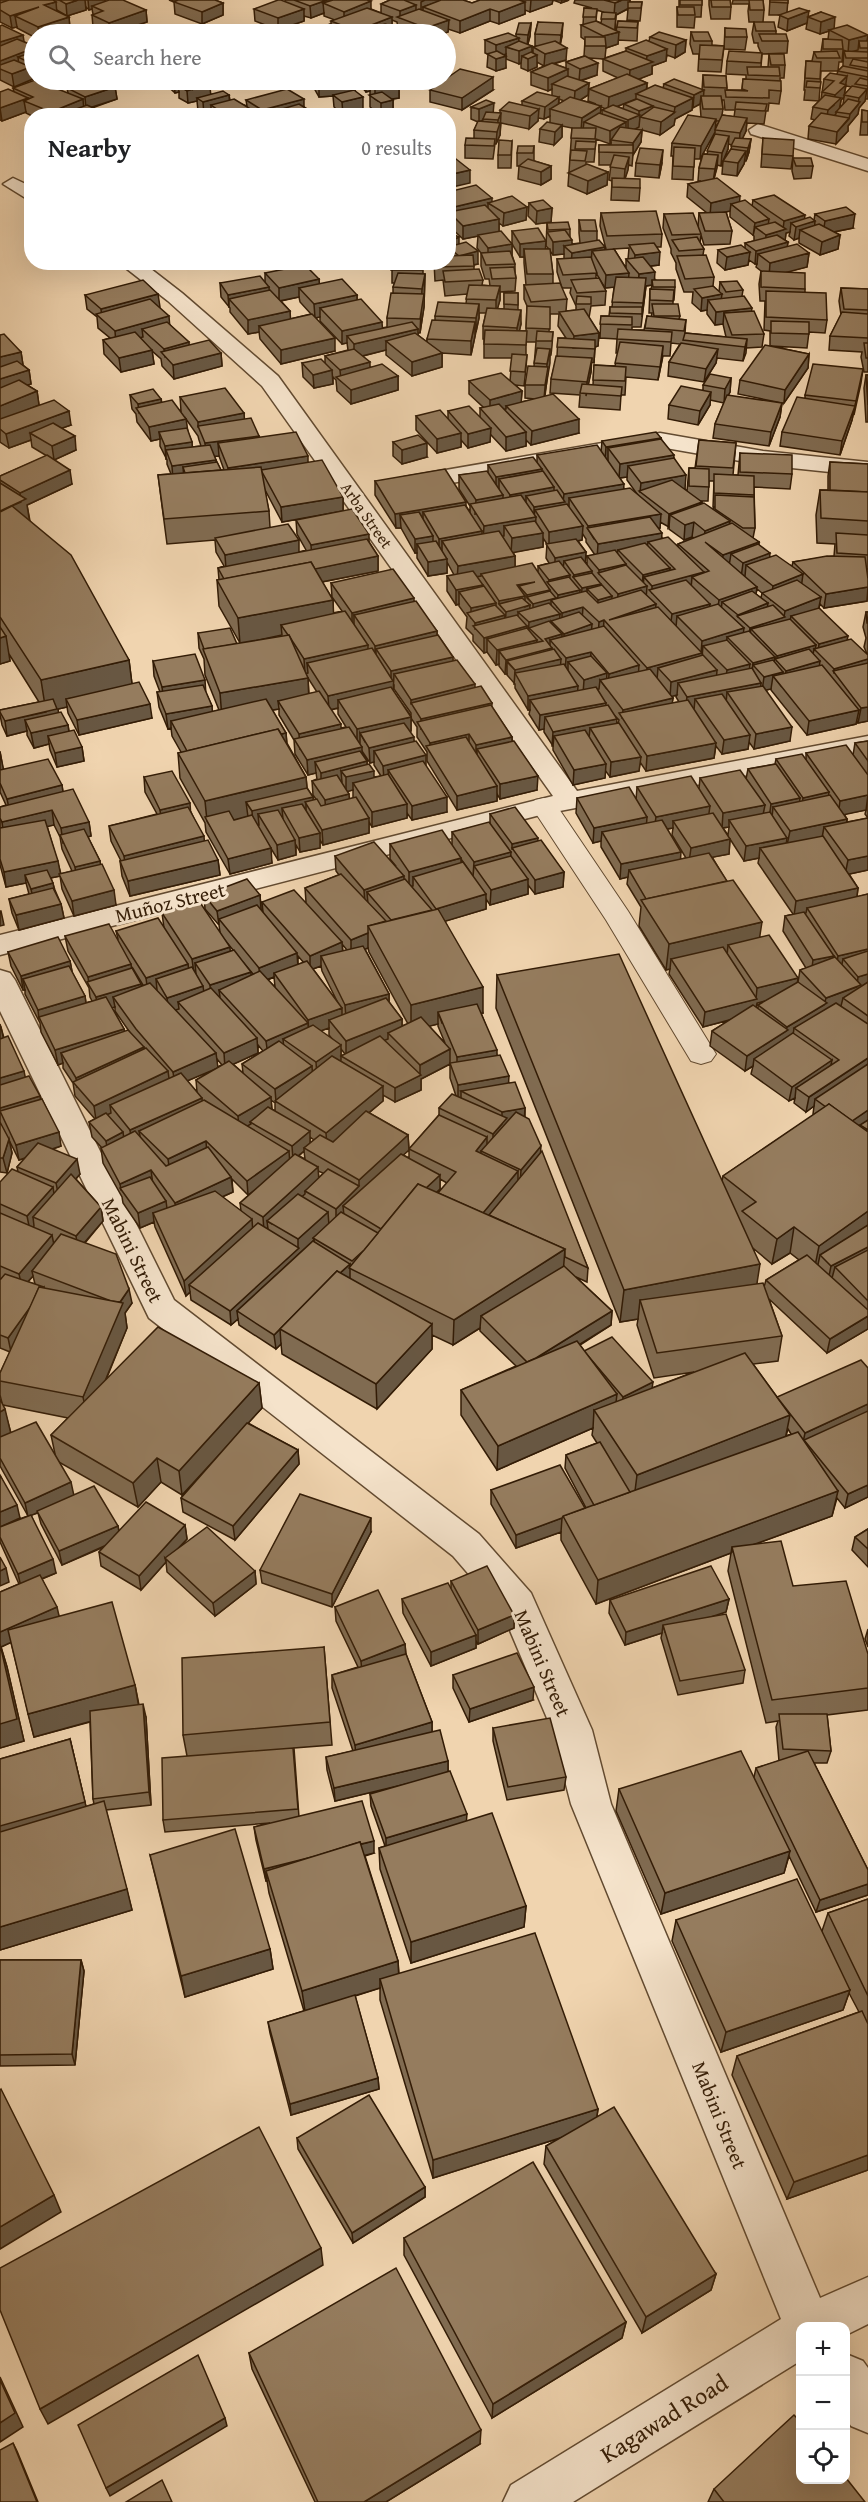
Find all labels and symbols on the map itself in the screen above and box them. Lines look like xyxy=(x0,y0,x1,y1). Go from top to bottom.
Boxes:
street label: Arba Street xyxy=(335,477,399,553)
street label: Muñoz Street xyxy=(112,874,228,930)
street label: Mabini Street xyxy=(95,1193,171,1307)
street label: Mabini Street xyxy=(507,1605,579,1721)
street label: Mabini Street xyxy=(685,2057,755,2173)
street label: Kagawad Road xyxy=(593,2365,735,2471)

